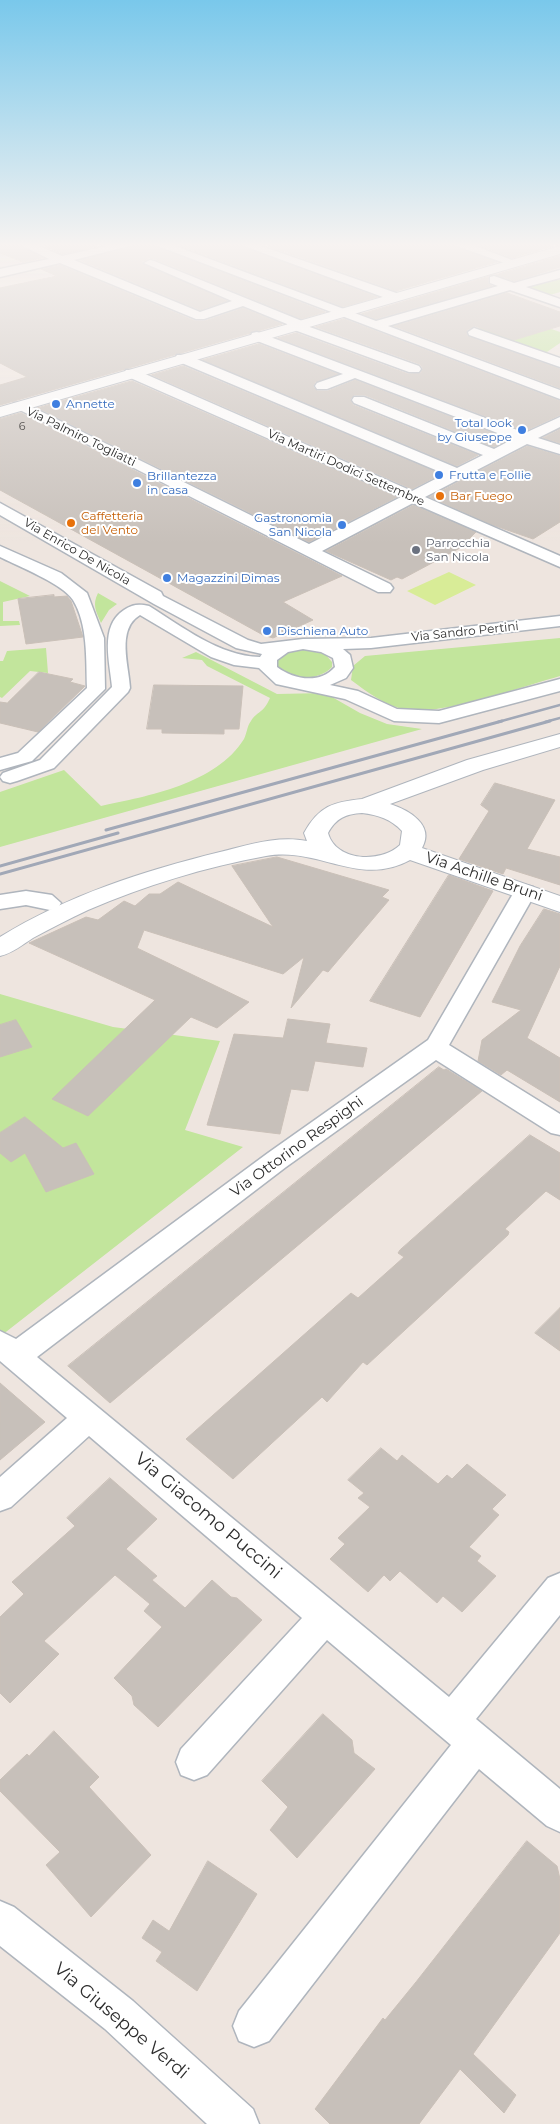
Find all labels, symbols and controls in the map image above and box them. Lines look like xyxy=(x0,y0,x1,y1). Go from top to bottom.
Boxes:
place label: Annette xyxy=(66,397,115,411)
marker: Annette xyxy=(50,398,62,410)
street label: Via Palmiro Togliatti xyxy=(24,404,138,470)
place label: Total look by Giuseppe xyxy=(437,416,512,444)
house number: 6 xyxy=(19,420,25,434)
marker: Total look by Giuseppe xyxy=(516,424,528,436)
street label: Via Martiri Dodici Settembre xyxy=(265,427,427,509)
place label: Frutta e Follie xyxy=(449,468,531,482)
place label: Brillantezza in casa xyxy=(147,469,217,497)
marker: Frutta e Follie xyxy=(433,469,445,481)
marker: Brillantezza in casa xyxy=(131,477,143,489)
place label: Bar Fuego xyxy=(450,489,513,503)
marker: Bar Fuego xyxy=(434,490,446,502)
place label: Caffetteria del Vento xyxy=(81,509,143,537)
place label: Gastronomia San Nicola xyxy=(254,511,332,539)
street label: Via Enrico De Nicola xyxy=(21,516,133,588)
marker: Caffetteria del Vento xyxy=(65,517,77,529)
marker: Gastronomia San Nicola xyxy=(336,519,348,531)
place label: Parrocchia San Nicola xyxy=(426,536,490,564)
marker: Parrocchia San Nicola xyxy=(410,544,422,556)
place label: Magazzini Dimas xyxy=(177,571,280,585)
marker: Magazzini Dimas xyxy=(161,572,173,584)
street label: Via Sandro Pertini xyxy=(411,619,519,645)
place label: Dischiena Auto xyxy=(277,624,368,638)
marker: Dischiena Auto xyxy=(261,625,273,637)
street label: Via Achille Bruni xyxy=(423,848,545,906)
street label: Via Ottorino Respighi xyxy=(227,1093,367,1201)
street label: Via Giacomo Puccini xyxy=(130,1448,286,1584)
street label: Via Giuseppe Verdi xyxy=(49,1958,193,2084)

